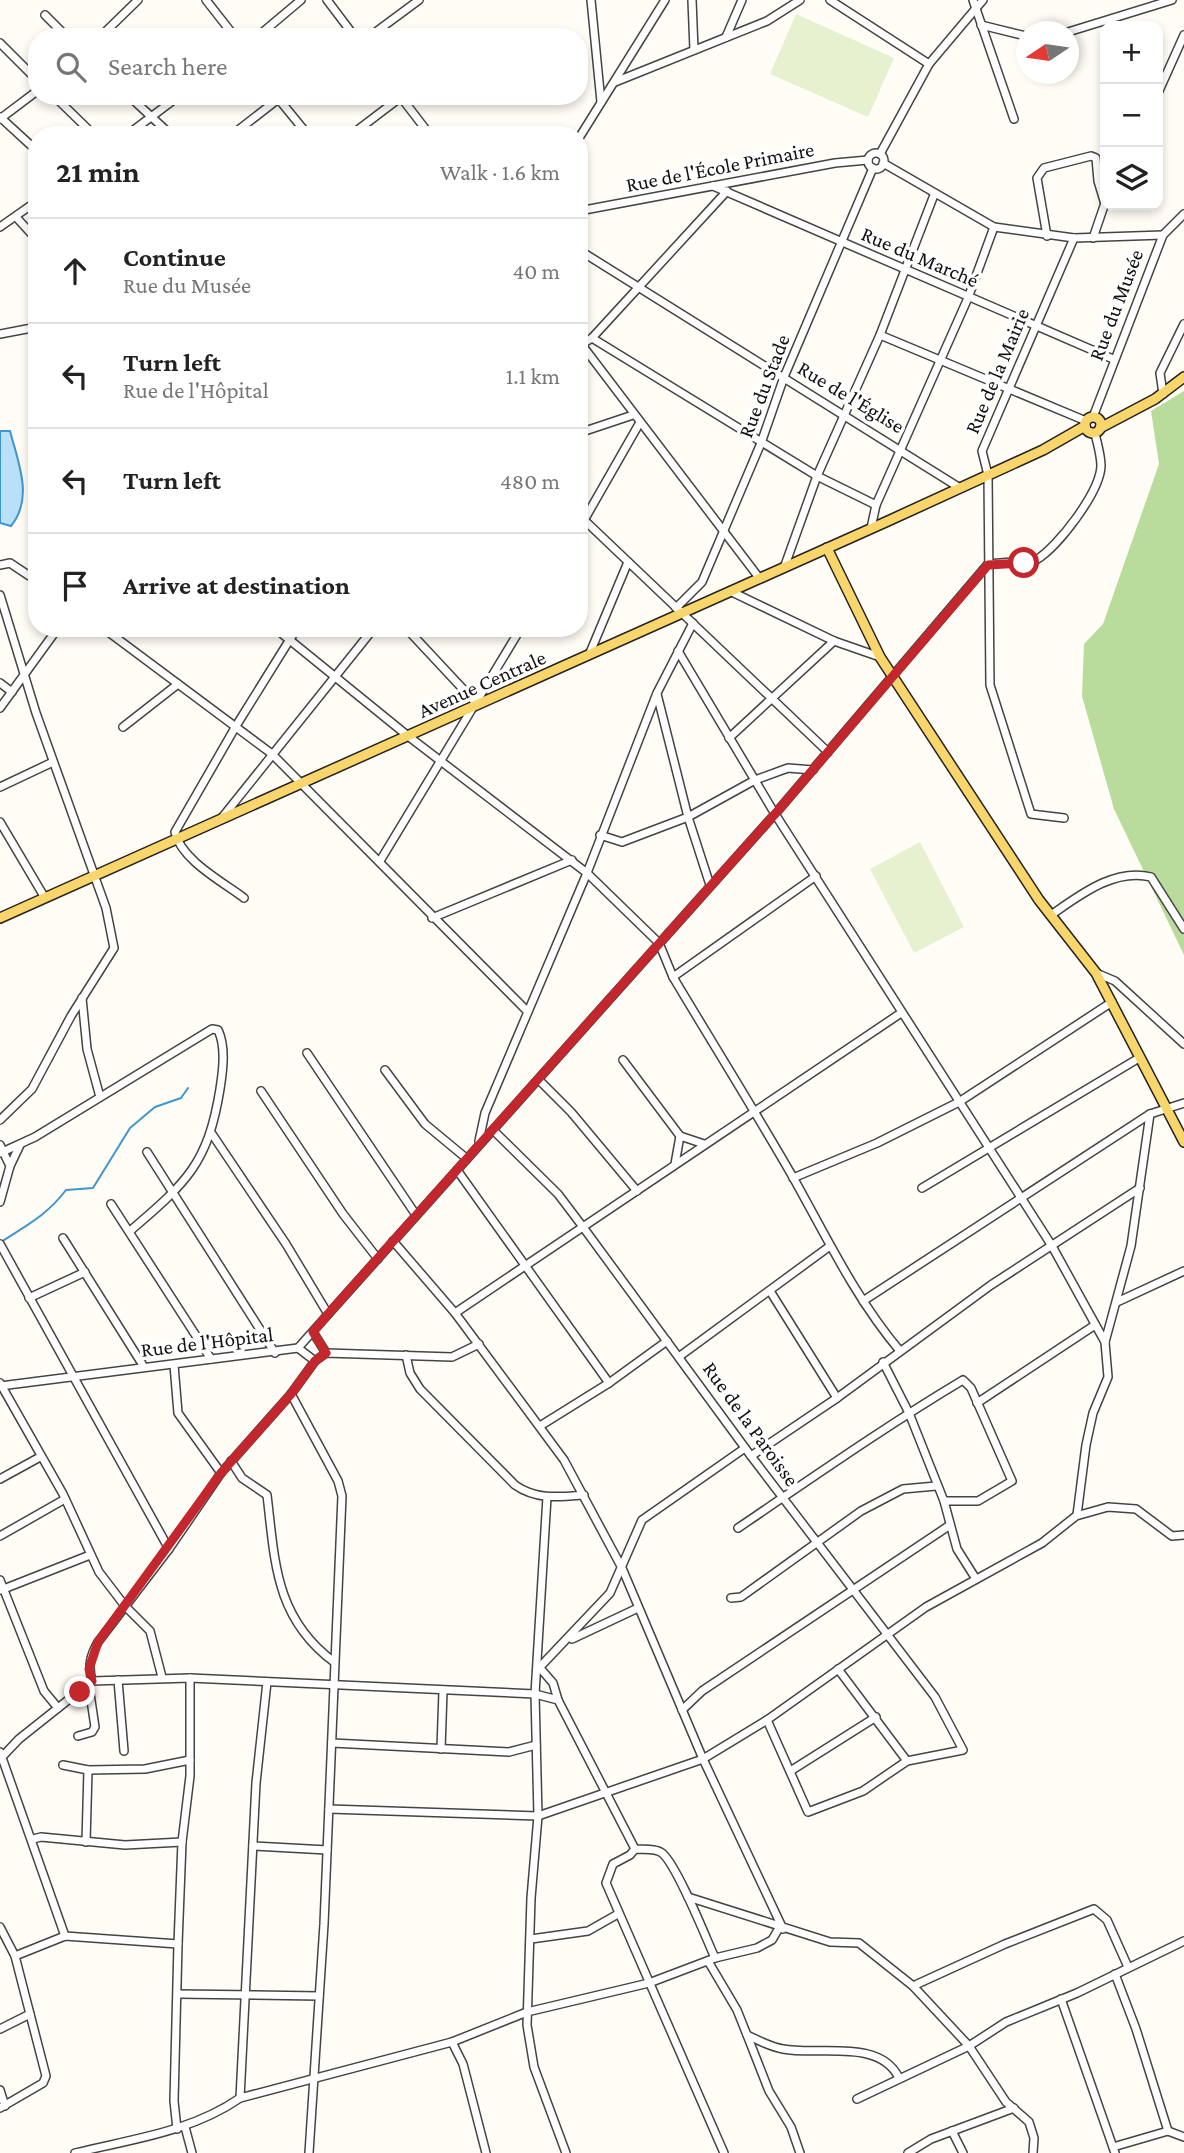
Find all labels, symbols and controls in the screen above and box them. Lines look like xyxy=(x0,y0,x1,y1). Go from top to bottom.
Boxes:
north arrow xyxy=(1016,21,1079,84)
map controls xyxy=(1100,21,1163,210)
button: + xyxy=(1100,21,1163,84)
search box xyxy=(28,28,588,105)
icon: search xyxy=(52,48,90,86)
text: Search here xyxy=(108,52,227,81)
button: − xyxy=(1100,84,1163,147)
street label: Rue de l'École Primaire xyxy=(624,137,816,197)
button: layers xyxy=(1100,147,1163,210)
text: 21 min xyxy=(56,155,140,188)
text: Walk · 1.6 km xyxy=(440,159,560,185)
street label: Rue du Marché xyxy=(858,222,982,292)
text: Continue xyxy=(123,243,226,272)
street label: Rue du Musée xyxy=(1084,246,1148,364)
icon: ahead xyxy=(56,252,94,290)
text: 40 m xyxy=(512,258,560,284)
text: Rue du Musée xyxy=(123,272,251,298)
street label: Rue de la Mairie xyxy=(960,305,1034,437)
street label: Rue du Stade xyxy=(733,331,795,441)
text: Turn left xyxy=(123,348,221,377)
street label: Rue de l'Église xyxy=(793,356,909,438)
icon: left xyxy=(56,357,94,395)
text: 1.1 km xyxy=(506,363,560,389)
text: Rue de l'Hôpital xyxy=(123,377,269,403)
icon: left xyxy=(56,462,94,500)
text: Turn left xyxy=(123,466,221,495)
text: 480 m xyxy=(500,468,560,494)
route start xyxy=(1008,547,1039,578)
icon: arrive xyxy=(56,567,94,605)
text: Arrive at destination xyxy=(123,571,350,600)
street label: Avenue Centrale xyxy=(415,645,549,723)
street label: Rue de l'Hôpital xyxy=(140,1322,274,1362)
street label: Rue de la Paroisse xyxy=(698,1357,804,1491)
route end xyxy=(64,1676,95,1707)

